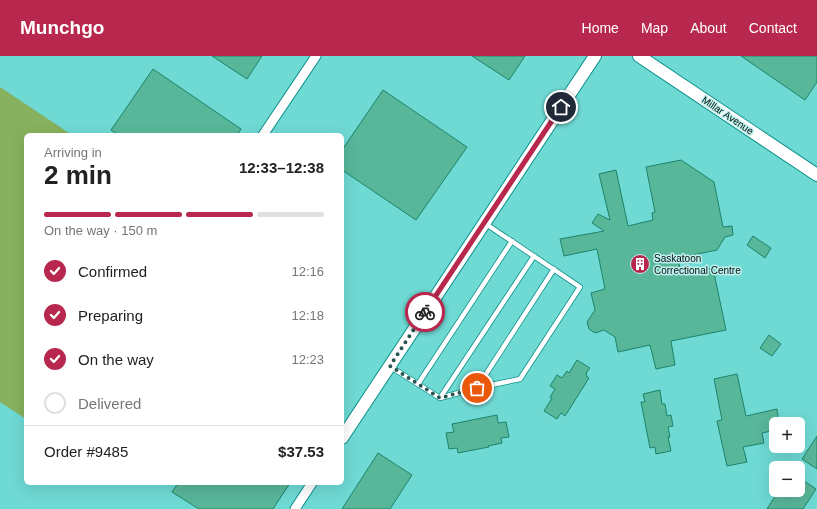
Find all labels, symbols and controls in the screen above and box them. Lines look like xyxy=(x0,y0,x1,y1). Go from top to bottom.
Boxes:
text: Munchgo xyxy=(20,17,104,38)
text: Home xyxy=(582,20,619,36)
text: Map xyxy=(641,20,668,36)
text: About xyxy=(690,20,727,36)
text: Contact xyxy=(749,20,797,36)
pin xyxy=(544,90,578,124)
street label: Millar Avenue xyxy=(700,94,756,137)
icon: home xyxy=(550,96,572,118)
text: Arriving in xyxy=(44,145,102,160)
text: 12:33–12:38 xyxy=(239,159,324,176)
text: 2 min xyxy=(44,160,112,190)
text: On the way · 150 m xyxy=(44,223,157,238)
building icon: Saskatoon Correctional Centre xyxy=(629,253,651,275)
place label: Saskatoon Correctional Centre xyxy=(654,253,741,276)
icon: check xyxy=(44,260,66,282)
text: Confirmed xyxy=(78,263,147,280)
text: 12:16 xyxy=(291,264,324,279)
courier xyxy=(405,292,445,332)
icon: bike xyxy=(414,301,436,323)
icon: check xyxy=(44,304,66,326)
text: Preparing xyxy=(78,307,143,324)
text: 12:18 xyxy=(291,308,324,323)
icon: check xyxy=(44,348,66,370)
text: On the way xyxy=(78,351,154,368)
text: 12:23 xyxy=(291,352,324,367)
pin xyxy=(460,371,494,405)
icon: bag xyxy=(466,377,488,399)
text: Delivered xyxy=(78,395,141,412)
map controls xyxy=(769,417,805,497)
button: + xyxy=(769,417,805,453)
text: Order #9485 xyxy=(44,443,128,460)
text: $37.53 xyxy=(278,443,324,460)
button: − xyxy=(769,461,805,497)

